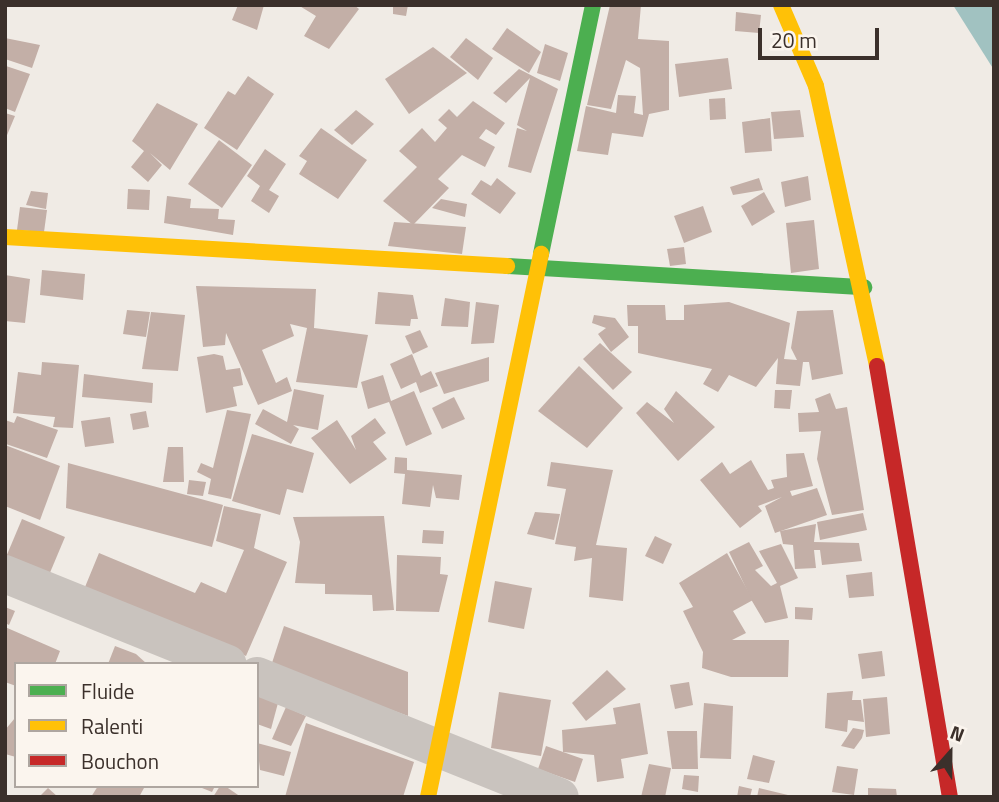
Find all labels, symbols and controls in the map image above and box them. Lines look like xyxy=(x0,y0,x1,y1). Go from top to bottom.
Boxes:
scale bar xyxy=(761,14,882,58)
text: 20 m xyxy=(771,24,817,56)
legend xyxy=(14,662,259,788)
text: Fluide xyxy=(81,675,134,707)
text: Ralenti xyxy=(81,710,143,742)
text: N xyxy=(946,717,969,749)
north arrow xyxy=(915,718,985,788)
text: Bouchon xyxy=(81,745,159,777)

